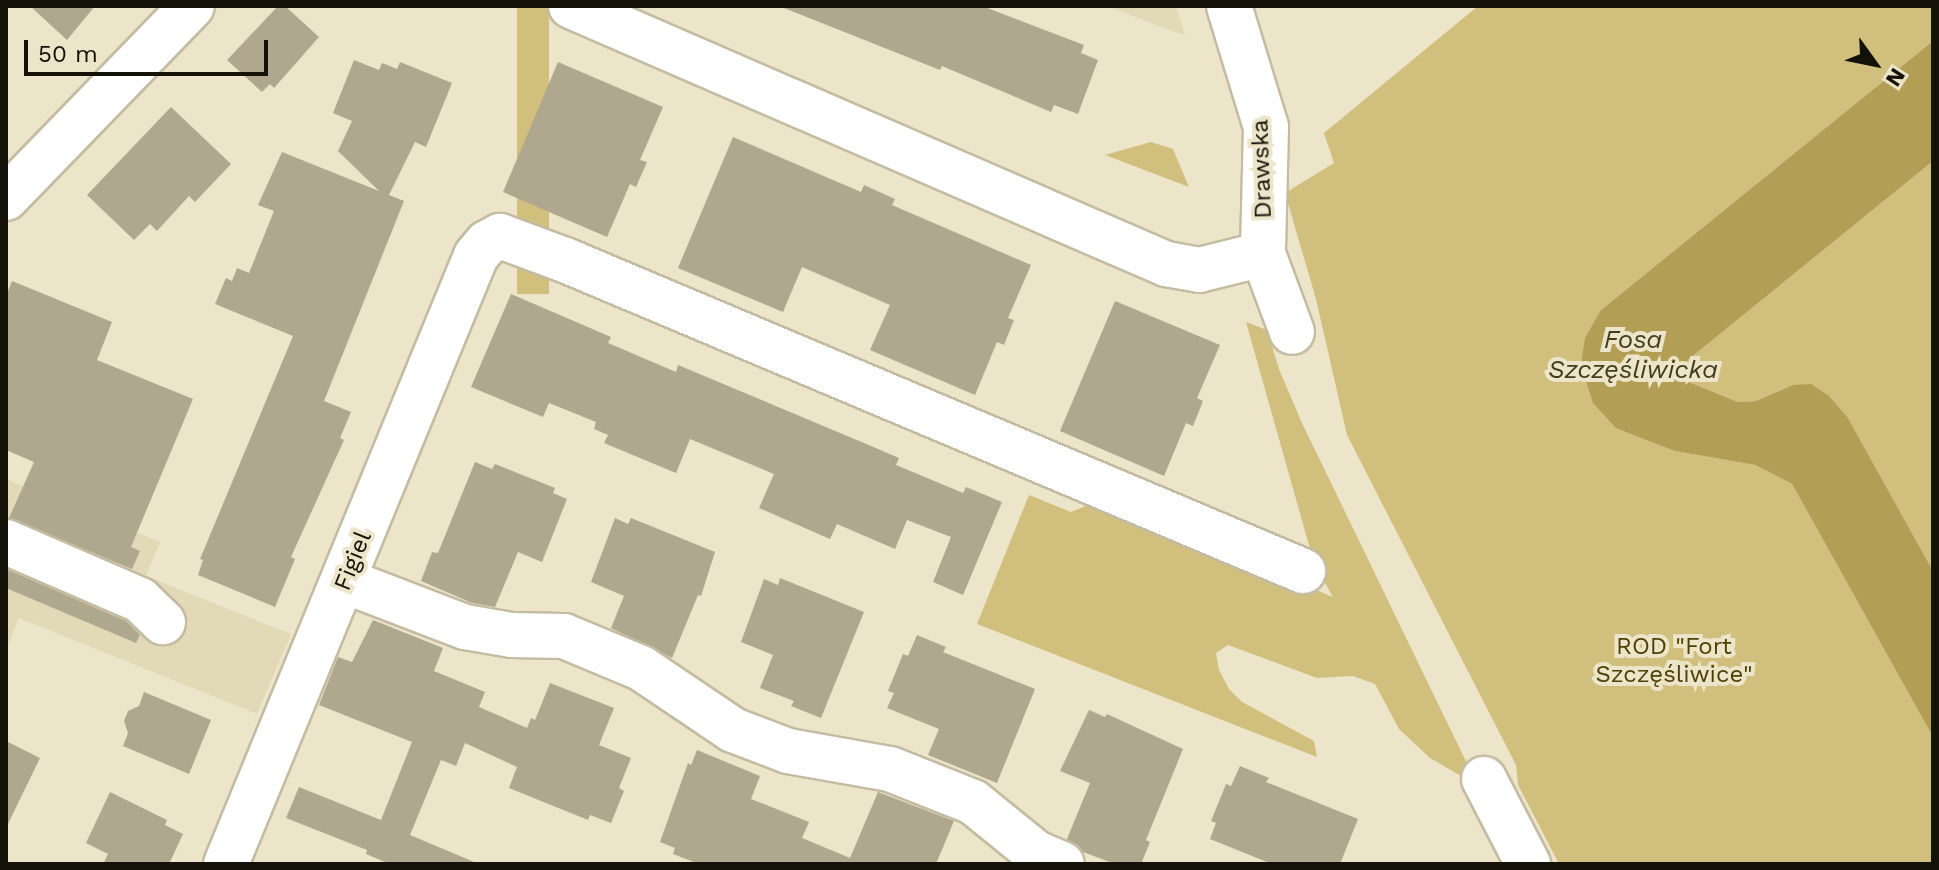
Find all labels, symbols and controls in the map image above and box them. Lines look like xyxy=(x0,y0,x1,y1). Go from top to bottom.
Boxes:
scale bar xyxy=(28,24,272,74)
north arrow xyxy=(1835,24,1915,104)
text: 50 m xyxy=(38,40,98,68)
text: N xyxy=(1881,64,1910,91)
street label: Drawska xyxy=(1246,119,1278,219)
water label: Fosa Szczęśliwicka xyxy=(1548,324,1718,386)
street label: Figiel xyxy=(328,527,378,595)
park label: ROD "Fort Szczęśliwice" xyxy=(1595,633,1753,689)

